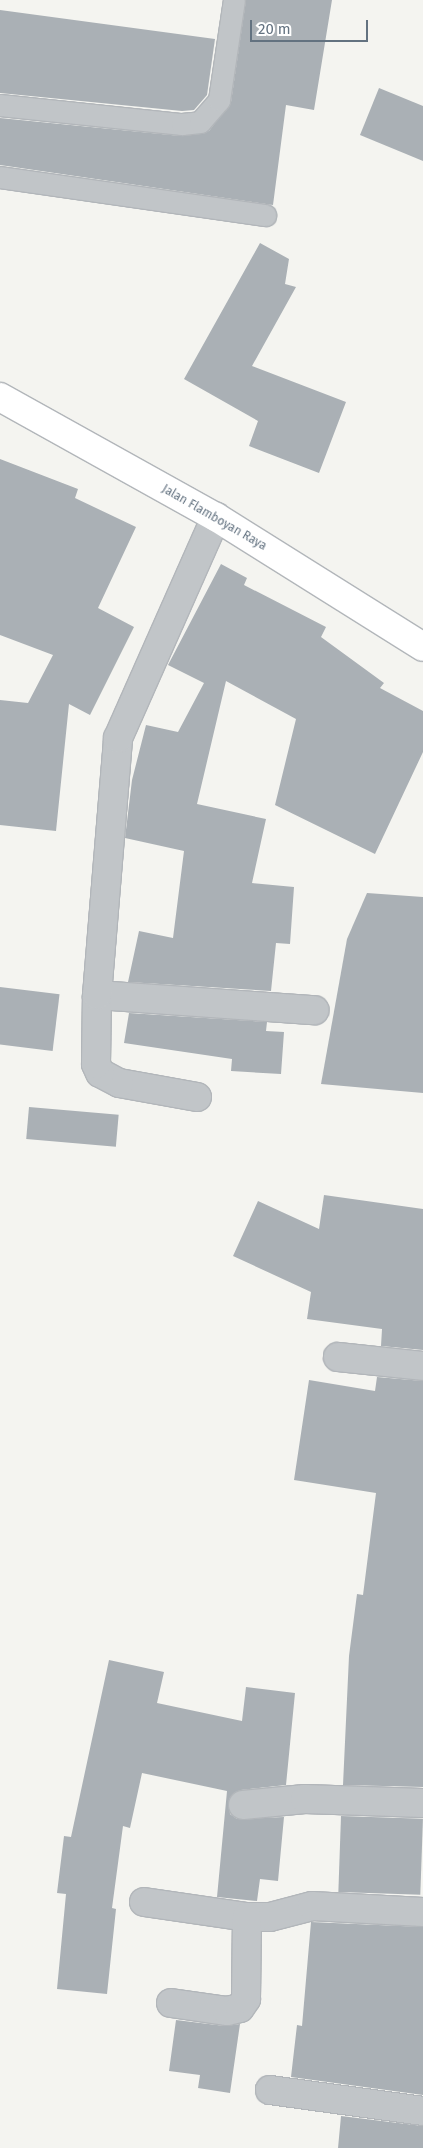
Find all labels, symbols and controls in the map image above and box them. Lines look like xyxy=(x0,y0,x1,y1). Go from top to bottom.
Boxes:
scale bar xyxy=(253,10,370,42)
text: 20 m xyxy=(258,20,291,38)
street label: Jalan Flamboyan Raya xyxy=(159,482,269,554)

